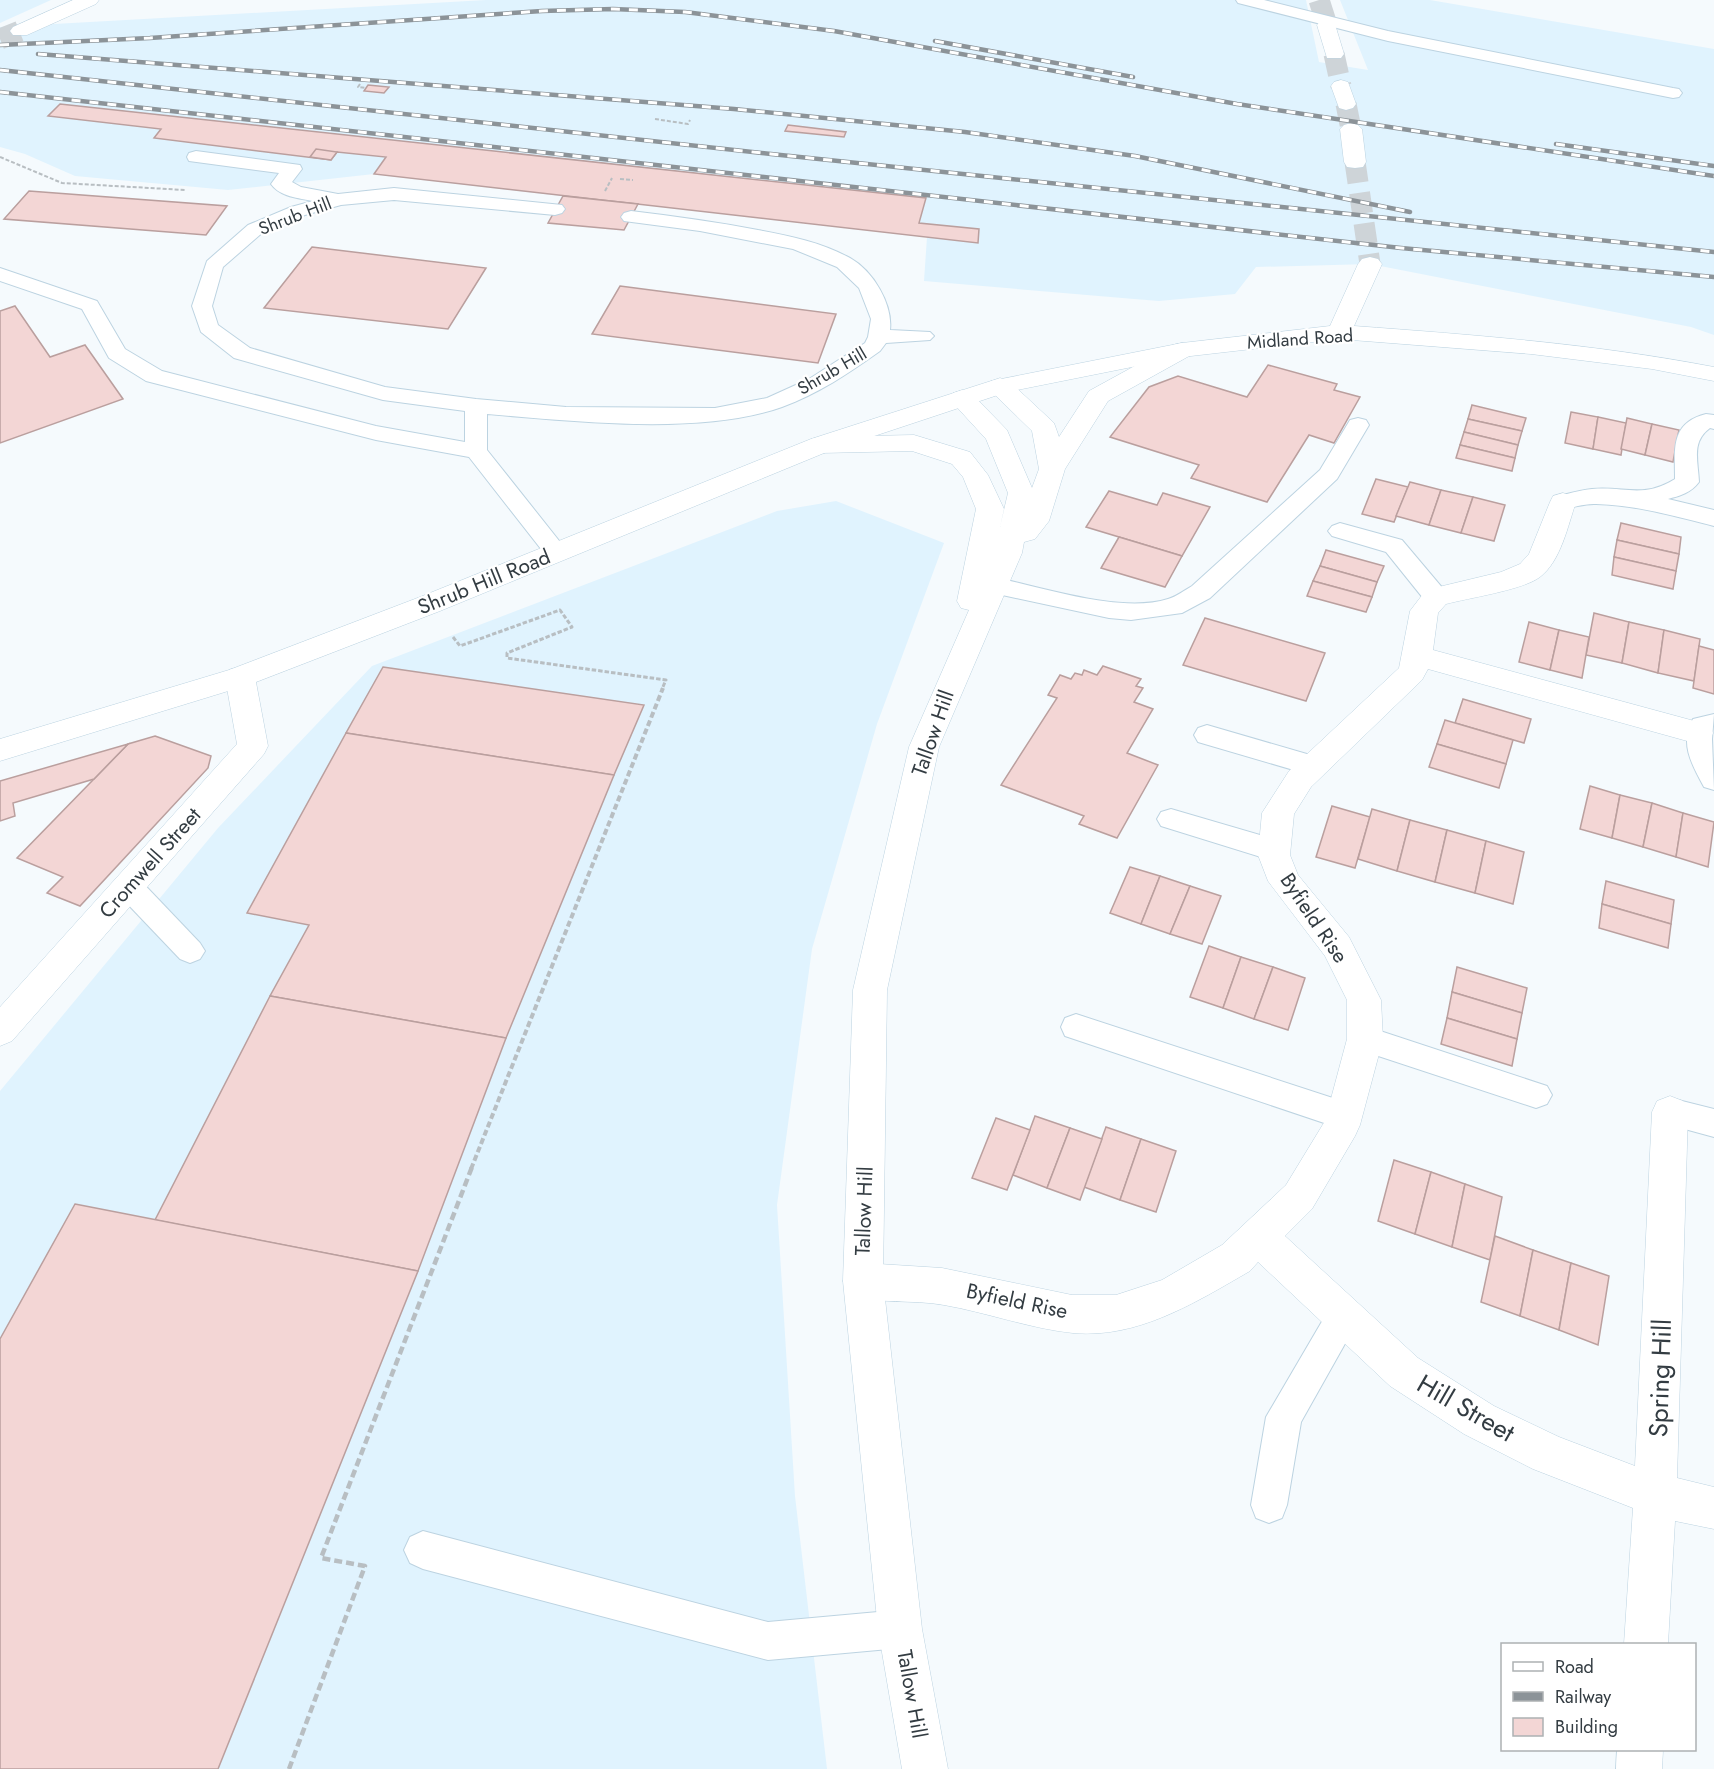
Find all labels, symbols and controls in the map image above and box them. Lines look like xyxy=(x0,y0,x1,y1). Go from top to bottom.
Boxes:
street label: Shrub Hill xyxy=(255,190,335,242)
street label: Midland Road xyxy=(1246,322,1354,356)
street label: Shrub Hill xyxy=(792,341,872,401)
street label: Shrub Hill Road xyxy=(413,542,555,622)
street label: Tallow Hill xyxy=(904,686,962,780)
street label: Cromwell Street xyxy=(92,801,208,925)
street label: Byfield Rise xyxy=(1273,867,1355,969)
street label: Tallow Hill xyxy=(847,1166,881,1256)
street label: Byfield Rise xyxy=(964,1276,1071,1326)
street label: Spring Hill xyxy=(1639,1318,1681,1438)
street label: Hill Street xyxy=(1410,1365,1523,1452)
legend xyxy=(1501,1643,1696,1751)
street label: Tallow Hill xyxy=(889,1647,935,1741)
text: Road xyxy=(1555,1654,1594,1680)
text: Railway xyxy=(1555,1684,1611,1710)
text: Building xyxy=(1555,1714,1618,1740)

